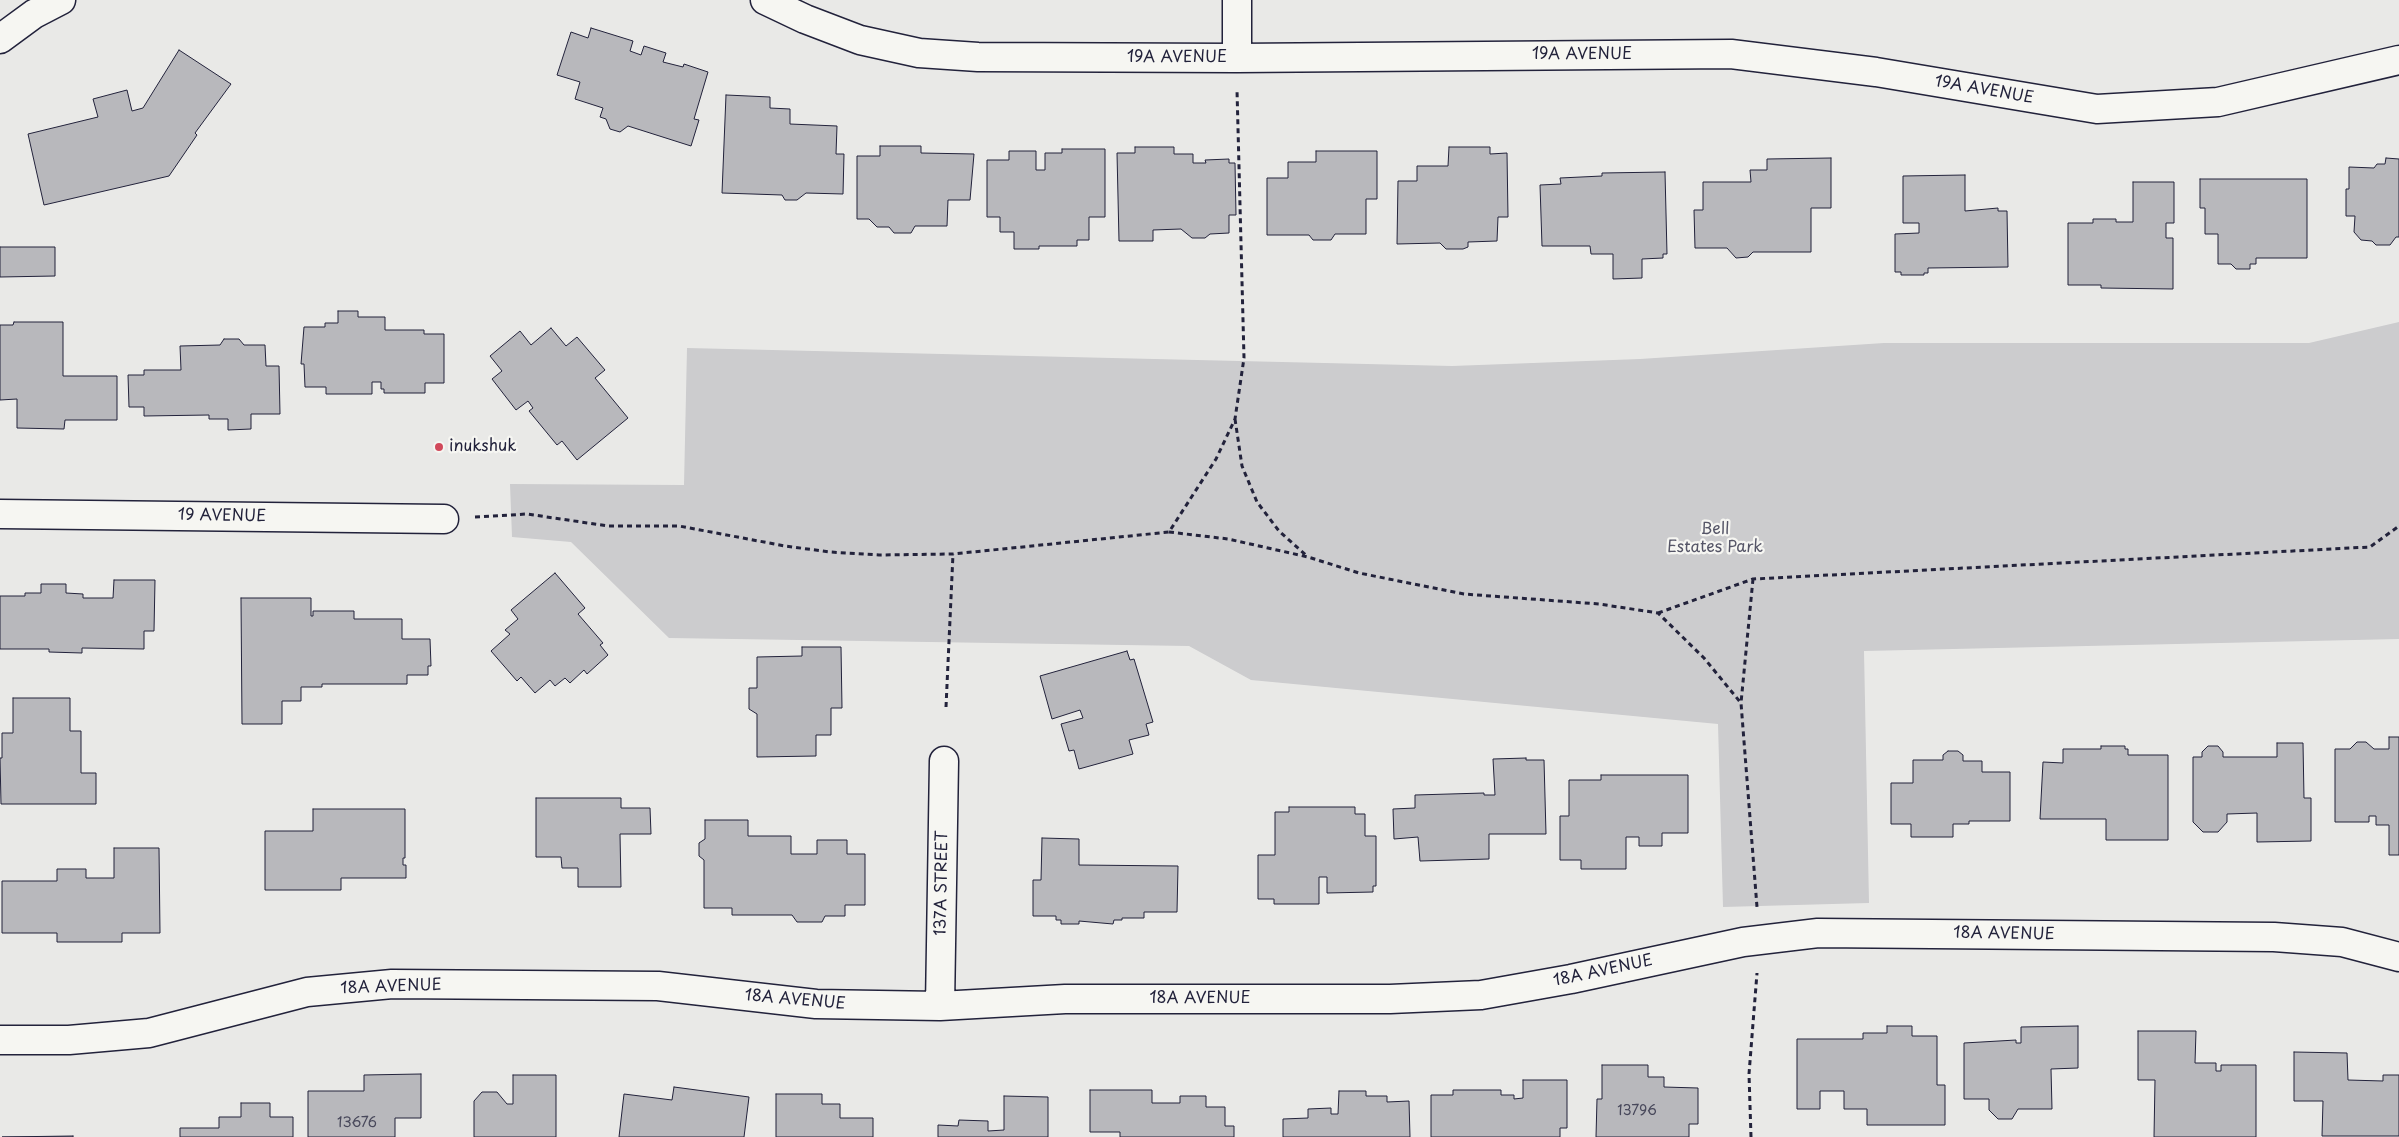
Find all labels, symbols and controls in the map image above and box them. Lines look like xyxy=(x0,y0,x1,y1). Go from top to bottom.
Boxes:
street label: 19A AVENUE xyxy=(1532,45,1632,65)
street label: 19A AVENUE xyxy=(1127,48,1227,68)
street label: 19A AVENUE xyxy=(1933,72,2035,108)
place label: inukshuk xyxy=(449,437,516,457)
marker: inukshuk xyxy=(433,441,445,453)
street label: 19 AVENUE xyxy=(178,506,266,526)
park label: Bell Estates Park xyxy=(1667,520,1763,558)
street label: 137A STREET xyxy=(931,830,953,936)
street label: 18A AVENUE xyxy=(1953,924,2055,944)
street label: 18A AVENUE xyxy=(1552,951,1654,991)
street label: 18A AVENUE xyxy=(340,976,442,998)
street label: 18A AVENUE xyxy=(744,986,846,1014)
street label: 18A AVENUE xyxy=(1149,989,1251,1009)
house number: 13796 xyxy=(1617,1103,1657,1119)
house number: 13676 xyxy=(337,1115,377,1131)

